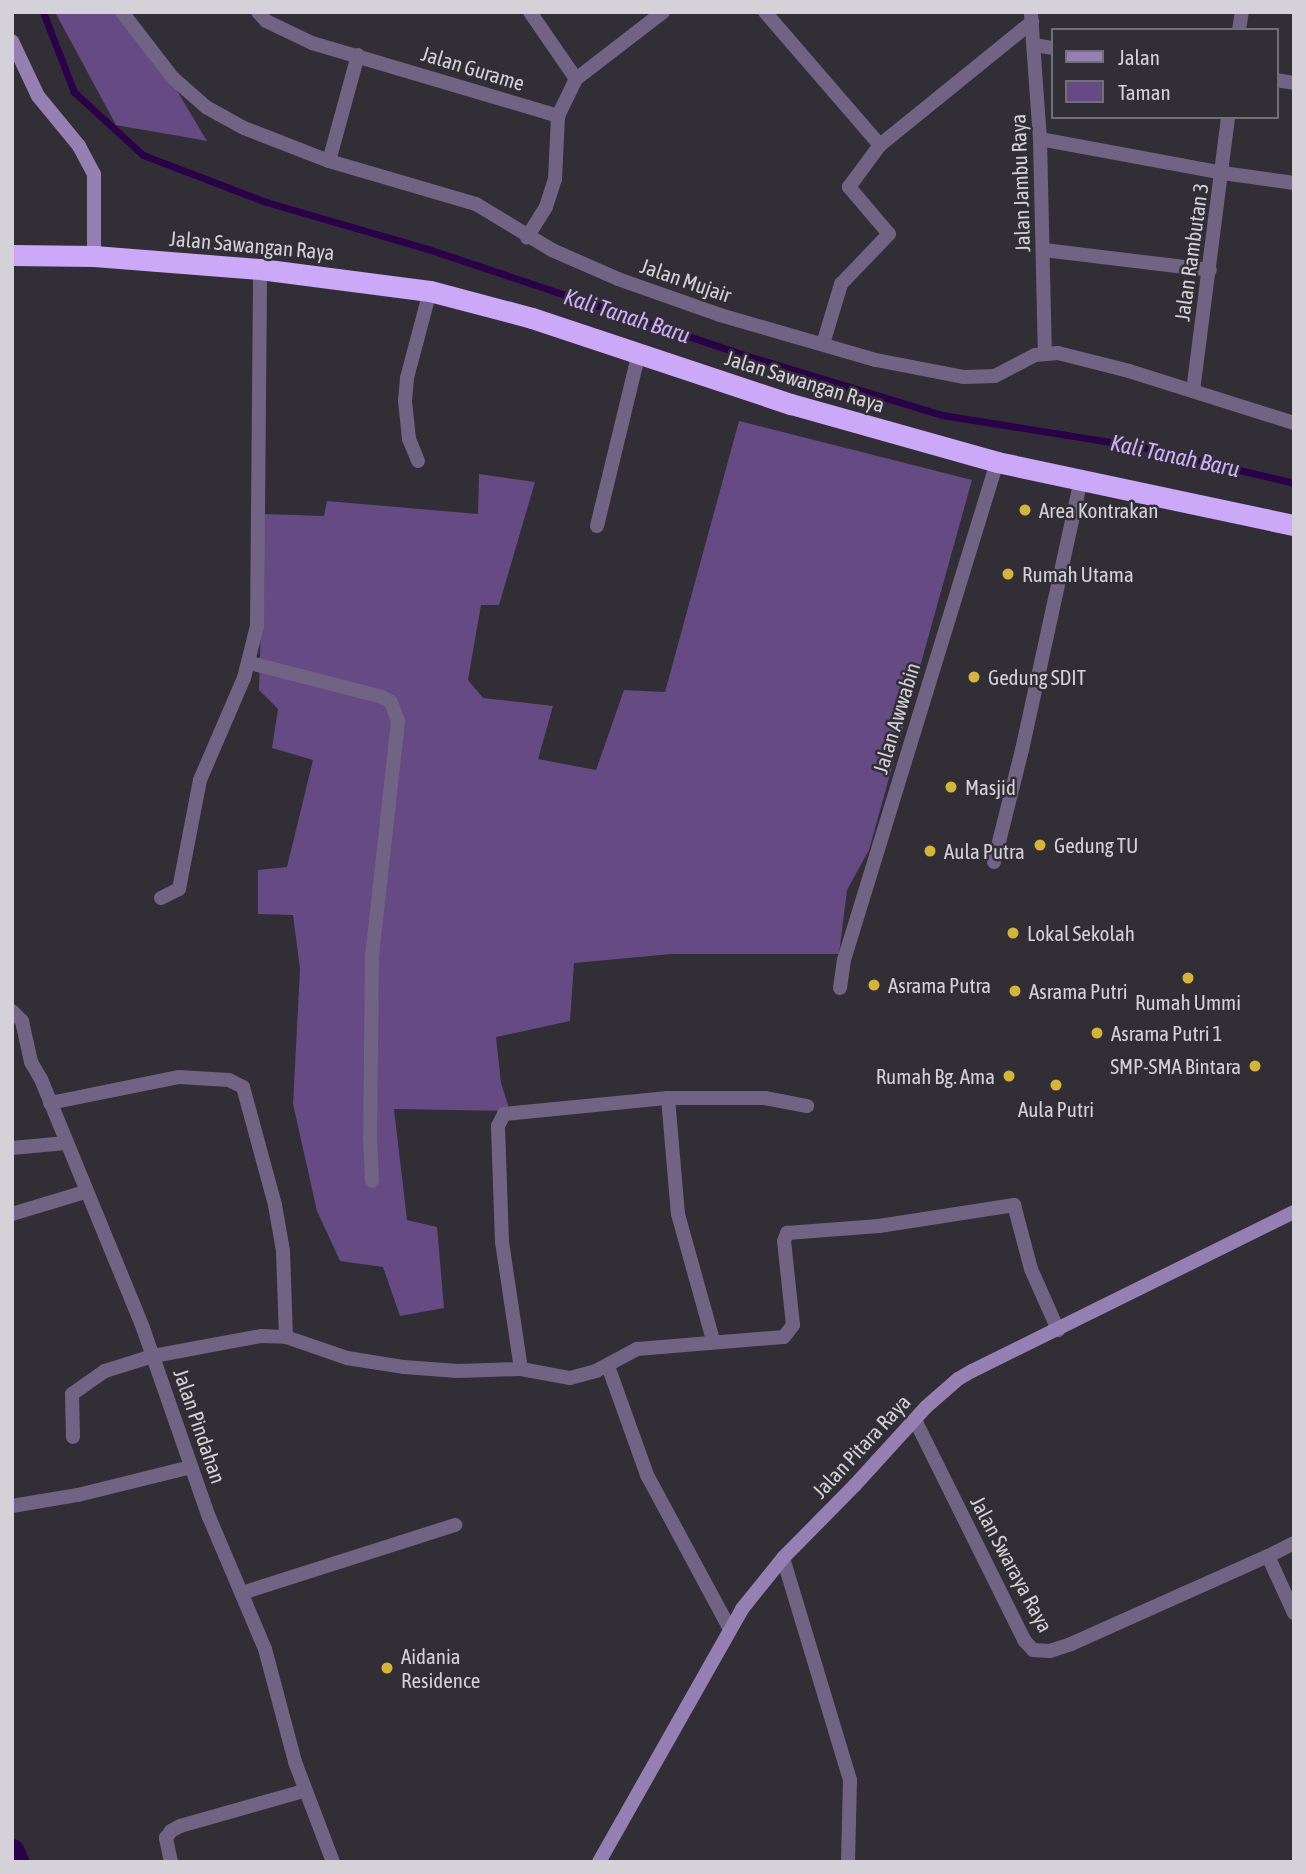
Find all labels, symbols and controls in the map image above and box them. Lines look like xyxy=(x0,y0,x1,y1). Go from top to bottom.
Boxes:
legend xyxy=(1050,28,1278,119)
street label: Jalan Gurame xyxy=(418,40,528,96)
text: Jalan xyxy=(1118,45,1160,69)
text: Taman xyxy=(1118,80,1171,104)
street label: Jalan Jambu Raya xyxy=(1005,114,1035,252)
street label: Jalan Rambutan 3 xyxy=(1169,181,1213,323)
street label: Jalan Sawangan Raya xyxy=(168,225,336,265)
street label: Jalan Mujair xyxy=(637,253,735,307)
water label: Kali Tanah Baru xyxy=(560,283,694,349)
street label: Jalan Sawangan Raya xyxy=(722,345,888,417)
water label: Kali Tanah Baru xyxy=(1108,429,1242,483)
place label: Area Kontrakan xyxy=(1039,497,1158,523)
marker: Area Kontrakan xyxy=(1017,502,1033,518)
place label: Rumah Utama xyxy=(1022,561,1134,587)
marker: Rumah Utama xyxy=(1000,566,1016,582)
street label: Jalan Awwabin xyxy=(867,659,925,777)
place label: Gedung SDIT xyxy=(988,664,1086,690)
marker: Gedung SDIT xyxy=(966,669,982,685)
place label: Masjid xyxy=(965,774,1016,800)
marker: Masjid xyxy=(943,779,959,795)
place label: Gedung TU xyxy=(1054,832,1138,858)
marker: Gedung TU xyxy=(1032,837,1048,853)
place label: Aula Putra xyxy=(944,838,1025,864)
marker: Aula Putra xyxy=(922,843,938,859)
place label: Lokal Sekolah xyxy=(1027,920,1135,946)
marker: Lokal Sekolah xyxy=(1005,925,1021,941)
marker: Rumah Ummi xyxy=(1180,970,1196,986)
place label: Asrama Putra xyxy=(888,972,991,998)
marker: Asrama Putra xyxy=(866,977,882,993)
place label: Asrama Putri xyxy=(1029,978,1128,1004)
marker: Asrama Putri xyxy=(1007,983,1023,999)
place label: Rumah Ummi xyxy=(1135,989,1241,1015)
place label: Asrama Putri 1 xyxy=(1111,1020,1222,1046)
marker: Asrama Putri 1 xyxy=(1089,1025,1105,1041)
place label: SMP-SMA Bintara xyxy=(1110,1053,1241,1079)
marker: SMP-SMA Bintara xyxy=(1247,1058,1263,1074)
place label: Rumah Bg. Ama xyxy=(876,1063,995,1089)
marker: Rumah Bg. Ama xyxy=(1001,1068,1017,1084)
marker: Aula Putri xyxy=(1048,1077,1064,1093)
place label: Aula Putri xyxy=(1018,1096,1094,1122)
street label: Jalan Pindahan xyxy=(169,1365,231,1487)
street label: Jalan Pitara Raya xyxy=(807,1389,915,1503)
street label: Jalan Swaraya Raya xyxy=(966,1492,1058,1636)
place label: Aidania Residence xyxy=(401,1643,480,1693)
marker: Aidania Residence xyxy=(379,1660,395,1676)

